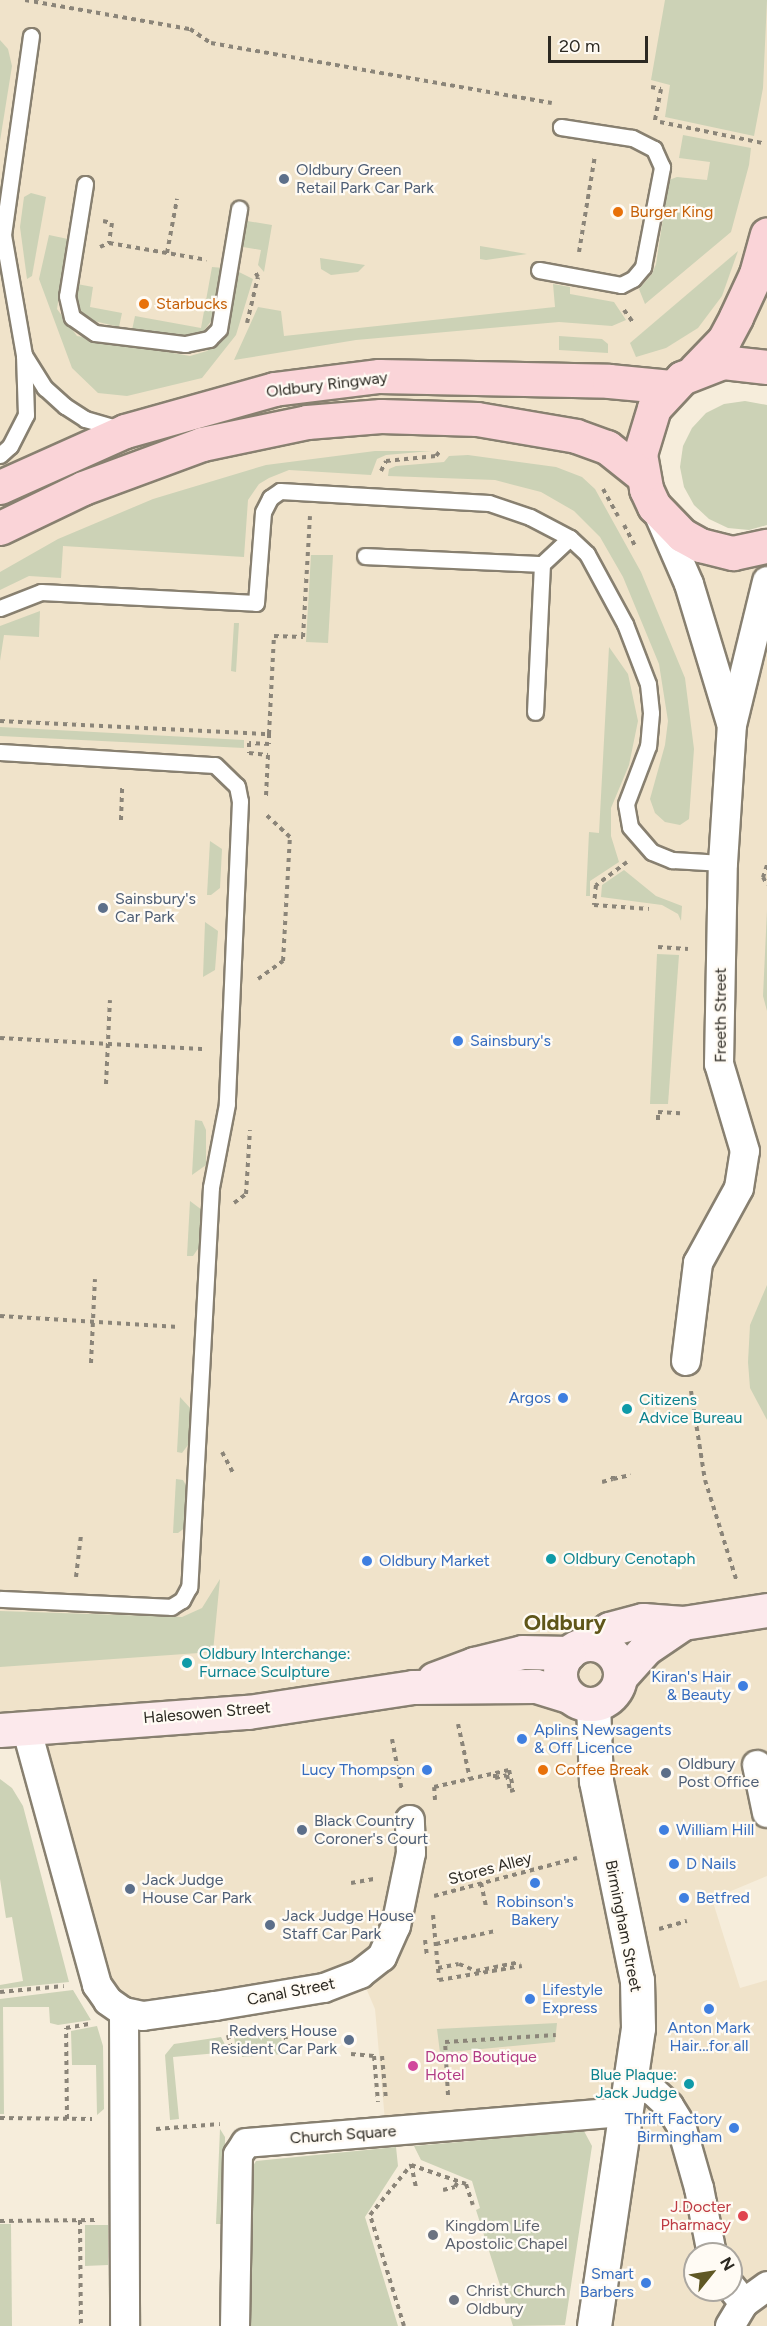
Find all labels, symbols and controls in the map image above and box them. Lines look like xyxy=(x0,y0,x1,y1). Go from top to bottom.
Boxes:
scale bar xyxy=(551,24,652,62)
text: 20 m xyxy=(559,35,600,57)
place label: Oldbury Green Retail Park Car Park xyxy=(296,160,434,198)
marker: Oldbury Green Retail Park Car Park xyxy=(277,172,291,186)
place label: Burger King xyxy=(630,202,713,222)
marker: Burger King xyxy=(611,205,625,219)
place label: Starbucks xyxy=(156,294,228,314)
marker: Starbucks xyxy=(137,297,151,311)
street label: Oldbury Ringway xyxy=(265,368,389,402)
place label: Sainsbury's Car Park xyxy=(115,889,196,927)
marker: Sainsbury's Car Park xyxy=(96,901,110,915)
street label: Freeth Street xyxy=(711,967,731,1063)
place label: Sainsbury's xyxy=(470,1031,551,1051)
marker: Sainsbury's xyxy=(451,1034,465,1048)
place label: Argos xyxy=(509,1388,551,1408)
place label: Citizens Advice Bureau xyxy=(639,1390,742,1428)
marker: Argos xyxy=(556,1391,570,1405)
marker: Citizens Advice Bureau xyxy=(620,1402,634,1416)
place label: Oldbury Cenotaph xyxy=(563,1549,695,1569)
place label: Oldbury Market xyxy=(379,1551,490,1571)
marker: Oldbury Cenotaph xyxy=(544,1552,558,1566)
marker: Oldbury Market xyxy=(360,1554,374,1568)
district label: Oldbury xyxy=(524,1610,606,1636)
place label: Oldbury Interchange: Furnace Sculpture xyxy=(199,1644,351,1682)
marker: Oldbury Interchange: Furnace Sculpture xyxy=(180,1656,194,1670)
place label: Kiran's Hair & Beauty xyxy=(651,1667,731,1705)
marker: Kiran's Hair & Beauty xyxy=(736,1679,750,1693)
street label: Halesowen Street xyxy=(143,1698,271,1728)
place label: Aplins Newsagents & Off Licence xyxy=(534,1720,671,1758)
marker: Aplins Newsagents & Off Licence xyxy=(515,1732,529,1746)
place label: Oldbury Post Office xyxy=(678,1754,759,1792)
place label: Lucy Thompson xyxy=(301,1760,415,1780)
place label: Coffee Break xyxy=(555,1760,649,1780)
marker: Lucy Thompson xyxy=(420,1763,434,1777)
marker: Coffee Break xyxy=(536,1763,550,1777)
marker: Oldbury Post Office xyxy=(659,1766,673,1780)
place label: Black Country Coroner's Court xyxy=(314,1811,428,1849)
place label: William Hill xyxy=(676,1820,754,1840)
marker: Black Country Coroner's Court xyxy=(295,1823,309,1837)
marker: William Hill xyxy=(657,1823,671,1837)
street label: Stores Alley xyxy=(446,1849,534,1889)
place label: D Nails xyxy=(686,1854,736,1874)
marker: D Nails xyxy=(667,1857,681,1871)
street label: Birmingham Street xyxy=(601,1858,645,1994)
place label: Jack Judge House Car Park xyxy=(142,1870,252,1908)
marker: Robinson's Bakery xyxy=(528,1876,542,1890)
marker: Jack Judge House Car Park xyxy=(123,1882,137,1896)
place label: Betfred xyxy=(696,1888,750,1908)
marker: Betfred xyxy=(677,1891,691,1905)
place label: Robinson's Bakery xyxy=(496,1892,574,1930)
place label: Jack Judge House Staff Car Park xyxy=(282,1906,414,1944)
marker: Jack Judge House Staff Car Park xyxy=(263,1918,277,1932)
street label: Canal Street xyxy=(245,1974,337,2010)
place label: Lifestyle Express xyxy=(542,1980,603,2018)
marker: Lifestyle Express xyxy=(523,1992,537,2006)
marker: Anton Mark Hair...for all xyxy=(702,2002,716,2016)
place label: Anton Mark Hair...for all xyxy=(668,2018,750,2056)
place label: Redvers House Resident Car Park xyxy=(211,2021,337,2059)
marker: Redvers House Resident Car Park xyxy=(342,2033,356,2047)
place label: Domo Boutique Hotel xyxy=(425,2047,537,2085)
marker: Domo Boutique Hotel xyxy=(406,2059,420,2073)
place label: Blue Plaque: Jack Judge xyxy=(590,2065,677,2103)
marker: Blue Plaque: Jack Judge xyxy=(682,2077,696,2091)
place label: Thrift Factory Birmingham xyxy=(625,2109,722,2147)
marker: Thrift Factory Birmingham xyxy=(727,2121,741,2135)
street label: Church Square xyxy=(289,2122,397,2148)
place label: J.Docter Pharmacy xyxy=(661,2197,731,2235)
marker: J.Docter Pharmacy xyxy=(736,2209,750,2223)
place label: Kingdom Life Apostolic Chapel xyxy=(445,2216,567,2254)
marker: Kingdom Life Apostolic Chapel xyxy=(426,2228,440,2242)
north arrow xyxy=(683,2242,743,2302)
text: N xyxy=(716,2254,739,2274)
place label: Smart Barbers xyxy=(580,2264,634,2302)
marker: Smart Barbers xyxy=(639,2276,653,2290)
place label: Christ Church Oldbury xyxy=(466,2281,565,2319)
marker: Christ Church Oldbury xyxy=(447,2293,461,2307)

